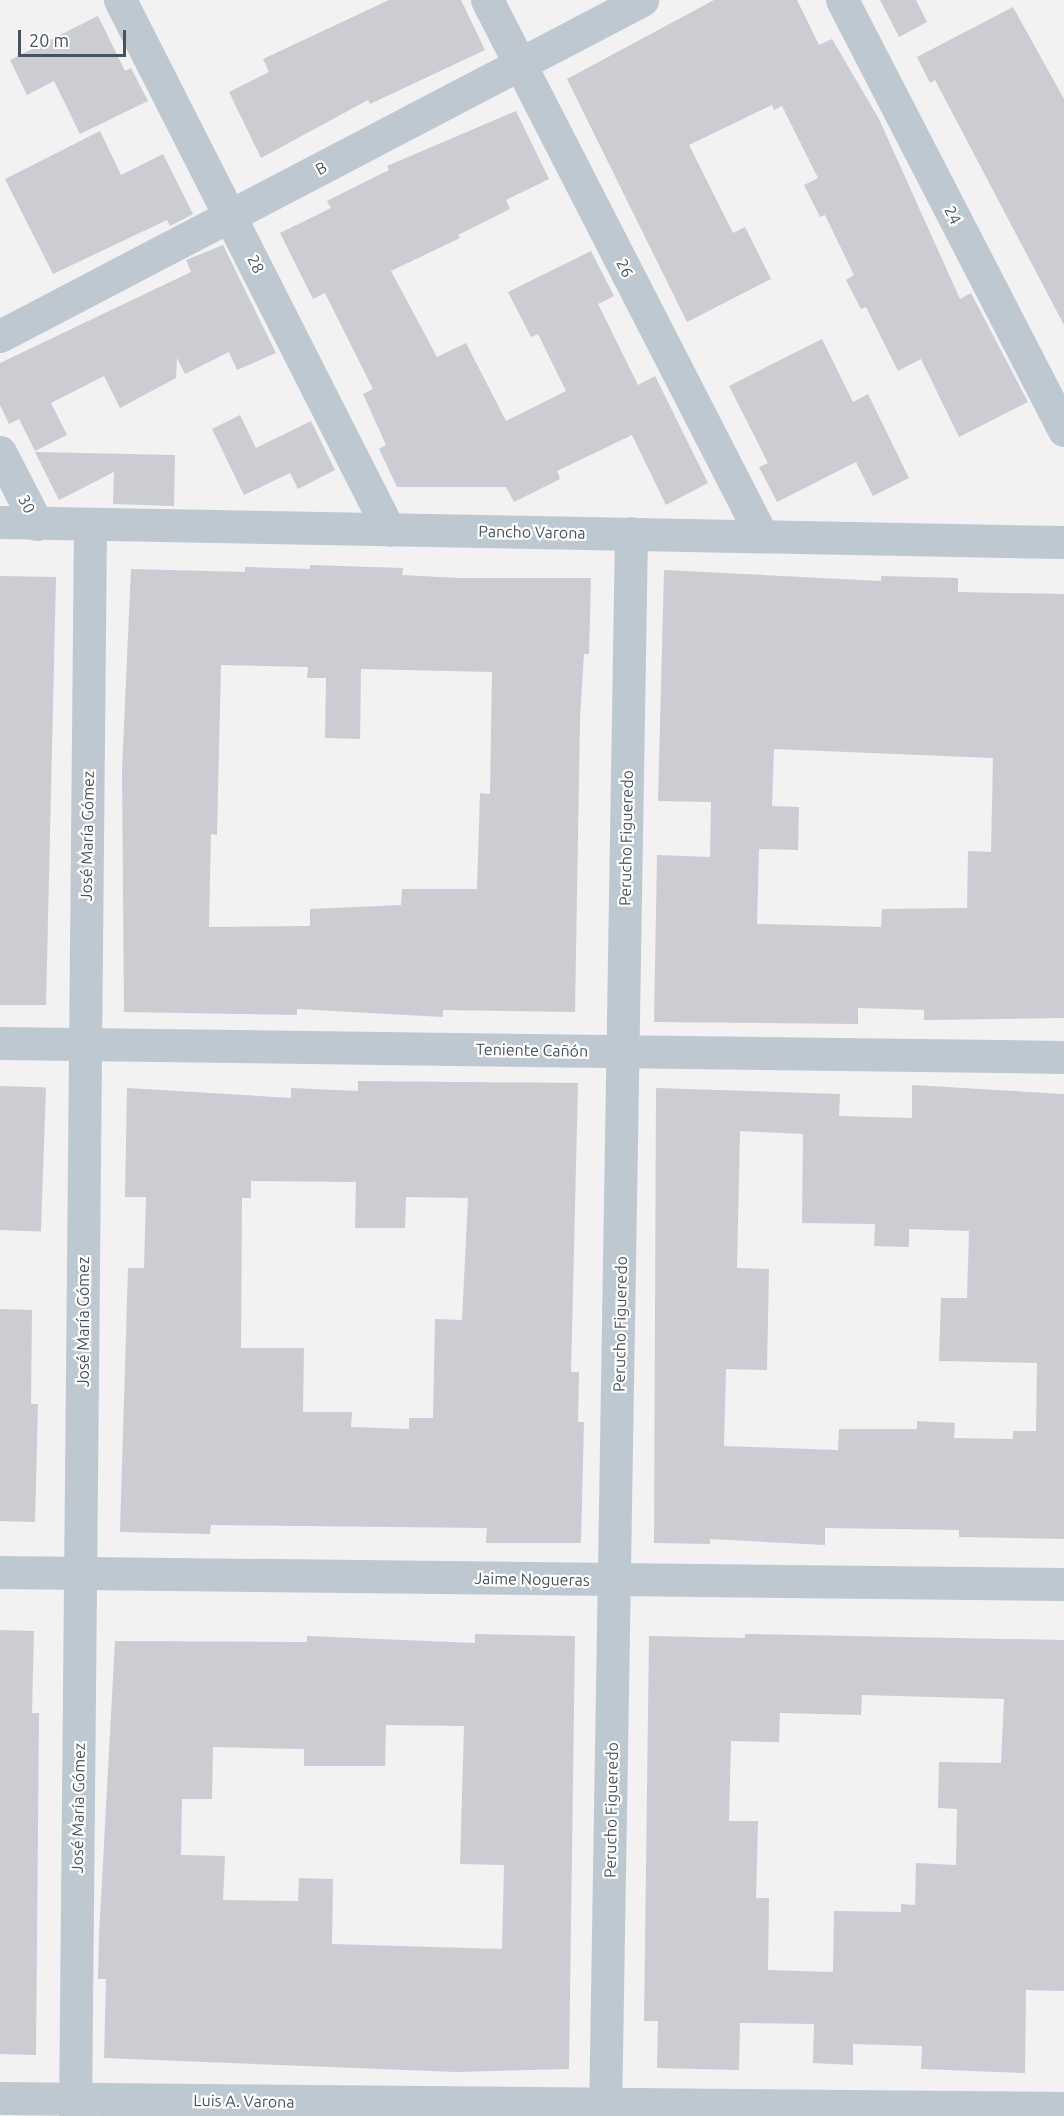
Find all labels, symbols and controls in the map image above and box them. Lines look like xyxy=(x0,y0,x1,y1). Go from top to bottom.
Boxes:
scale bar xyxy=(21,18,129,56)
text: 20 m xyxy=(29,30,69,50)
street label: B xyxy=(312,157,330,179)
street label: 24 xyxy=(940,203,966,227)
street label: 28 xyxy=(243,252,269,276)
street label: 26 xyxy=(612,256,638,280)
street label: 30 xyxy=(14,492,40,516)
street label: Pancho Varona xyxy=(478,521,586,543)
street label: Perucho Figueredo xyxy=(615,770,637,906)
street label: José María Gómez xyxy=(76,771,98,901)
street label: Teniente Cañón xyxy=(476,1039,588,1061)
street label: Perucho Figueredo xyxy=(609,1256,631,1392)
street label: José María Gómez xyxy=(73,1257,93,1387)
street label: Jaime Nogueras xyxy=(474,1568,590,1590)
street label: Perucho Figueredo xyxy=(600,1742,622,1878)
street label: José María Gómez xyxy=(67,1743,89,1873)
street label: Luis A. Varona xyxy=(193,2091,295,2111)

